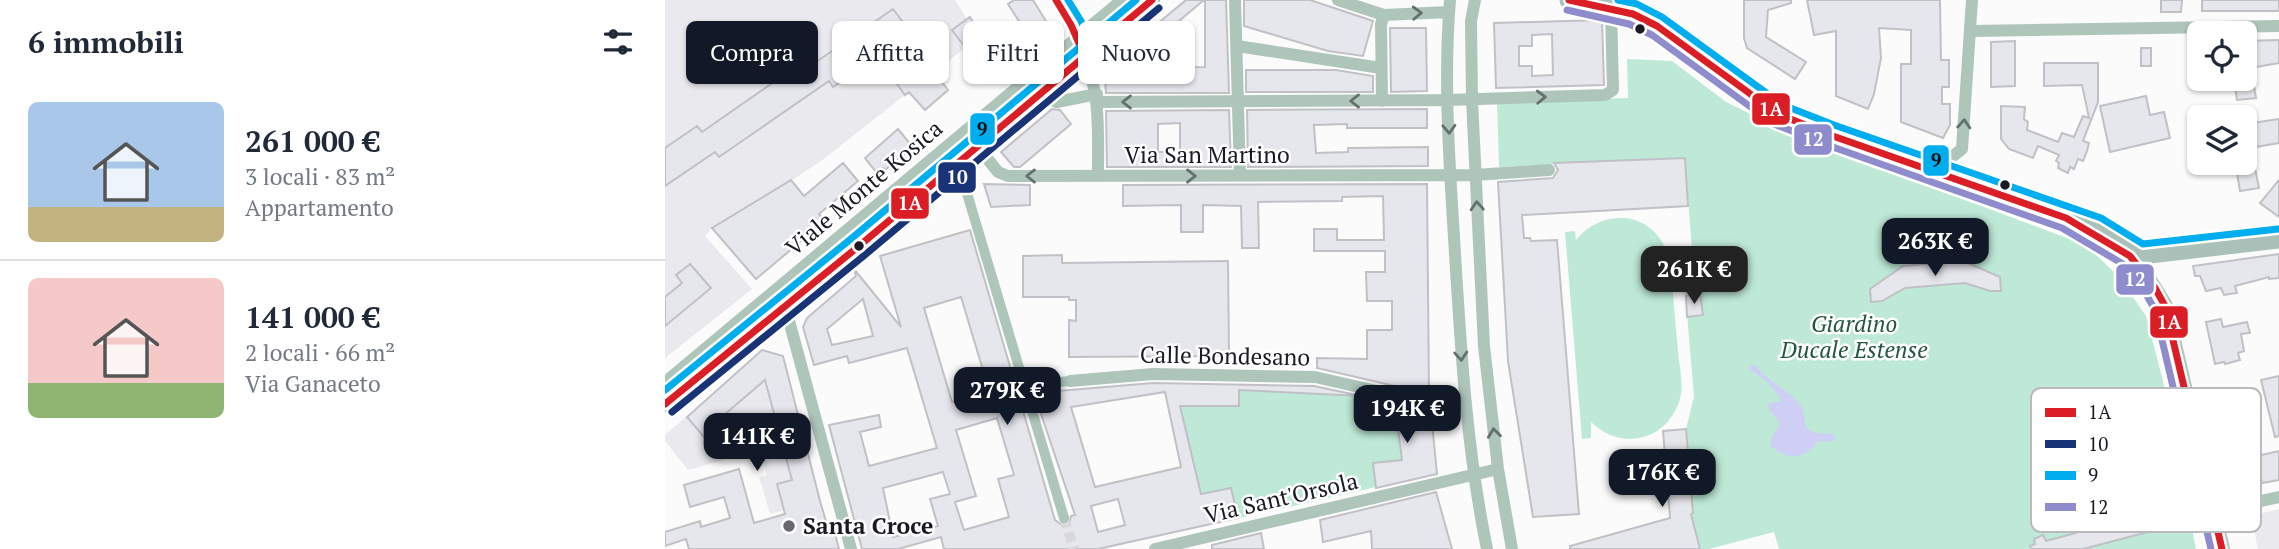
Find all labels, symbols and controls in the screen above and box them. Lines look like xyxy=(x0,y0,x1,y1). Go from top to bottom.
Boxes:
one-way arrow xyxy=(1412,6,1423,21)
chip: Compra xyxy=(686,21,818,84)
chip: Affitta xyxy=(832,21,949,84)
chip: Filtri xyxy=(963,21,1064,84)
chip: Nuovo xyxy=(1078,21,1195,84)
map controls xyxy=(2187,21,2257,175)
button: locate xyxy=(2187,21,2257,91)
text: 6 immobili xyxy=(28,22,184,62)
unlabelled marker xyxy=(1633,22,1647,36)
icon: filters xyxy=(599,23,637,61)
one-way arrow xyxy=(1535,90,1546,105)
line badge: 1A xyxy=(1751,92,1791,126)
one-way arrow xyxy=(1349,93,1360,109)
one-way arrow xyxy=(1122,94,1132,110)
text: 1A xyxy=(1759,96,1783,121)
button: layers xyxy=(2187,105,2257,175)
street label: Viale Monte Kosica xyxy=(779,112,949,263)
line badge: 9 xyxy=(969,112,996,146)
text: 9 xyxy=(977,116,988,141)
one-way arrow xyxy=(1956,119,1971,130)
text: 261 000 € xyxy=(245,121,380,161)
line badge: 12 xyxy=(1793,123,1833,156)
one-way arrow xyxy=(1441,124,1456,135)
text: 12 xyxy=(1802,126,1824,151)
icon: home xyxy=(84,130,168,214)
street label: Via San Martino xyxy=(1124,139,1290,170)
line badge: 9 xyxy=(1922,144,1950,177)
text: 9 xyxy=(1931,147,1942,172)
text: 3 locali · 83 m² xyxy=(245,161,395,192)
line badge: 10 xyxy=(937,161,977,194)
text: 10 xyxy=(946,164,968,189)
one-way arrow xyxy=(1026,168,1036,184)
one-way arrow xyxy=(1186,168,1197,184)
unlabelled marker xyxy=(1998,178,2012,192)
line badge: 1A xyxy=(890,187,930,220)
text: 1A xyxy=(898,190,922,215)
text: Appartamento xyxy=(245,192,394,223)
one-way arrow xyxy=(1470,201,1485,212)
pin: 263K € xyxy=(1878,218,1992,278)
text: 263K € xyxy=(1898,225,1972,256)
unlabelled marker xyxy=(852,239,866,253)
pin: 261K € xyxy=(1637,246,1751,306)
text: 261K € xyxy=(1657,253,1731,284)
line badge: 12 xyxy=(2115,263,2155,296)
text: 12 xyxy=(2124,266,2146,291)
text: 141 000 € xyxy=(245,297,380,337)
line badge: 1A xyxy=(2149,305,2189,339)
icon: home xyxy=(84,306,168,390)
park label: Giardino Ducale Estense xyxy=(1779,308,1928,365)
text: 1A xyxy=(2157,309,2181,334)
text: 2 locali · 66 m² xyxy=(245,337,395,368)
street label: Calle Bondesano xyxy=(1140,339,1310,372)
one-way arrow xyxy=(1454,351,1469,362)
text: Via Ganaceto xyxy=(245,368,381,399)
pin: 279K € xyxy=(950,368,1064,427)
text: 279K € xyxy=(970,374,1044,405)
pin: 194K € xyxy=(1350,386,1464,445)
legend xyxy=(2031,388,2261,532)
text: 194K € xyxy=(1370,392,1444,423)
text: 1A xyxy=(2088,399,2111,424)
pin: 141K € xyxy=(700,414,814,473)
text: 141K € xyxy=(720,420,794,451)
one-way arrow xyxy=(1487,427,1502,439)
text: 10 xyxy=(2088,431,2108,456)
pin: 176K € xyxy=(1605,449,1719,509)
text: 176K € xyxy=(1625,456,1699,487)
text: 9 xyxy=(2088,462,2098,487)
street label: Via Sant'Orsola xyxy=(1201,465,1361,530)
text: 12 xyxy=(2088,494,2108,519)
place label: Santa Croce xyxy=(803,510,933,541)
marker: Santa Croce xyxy=(781,518,797,534)

